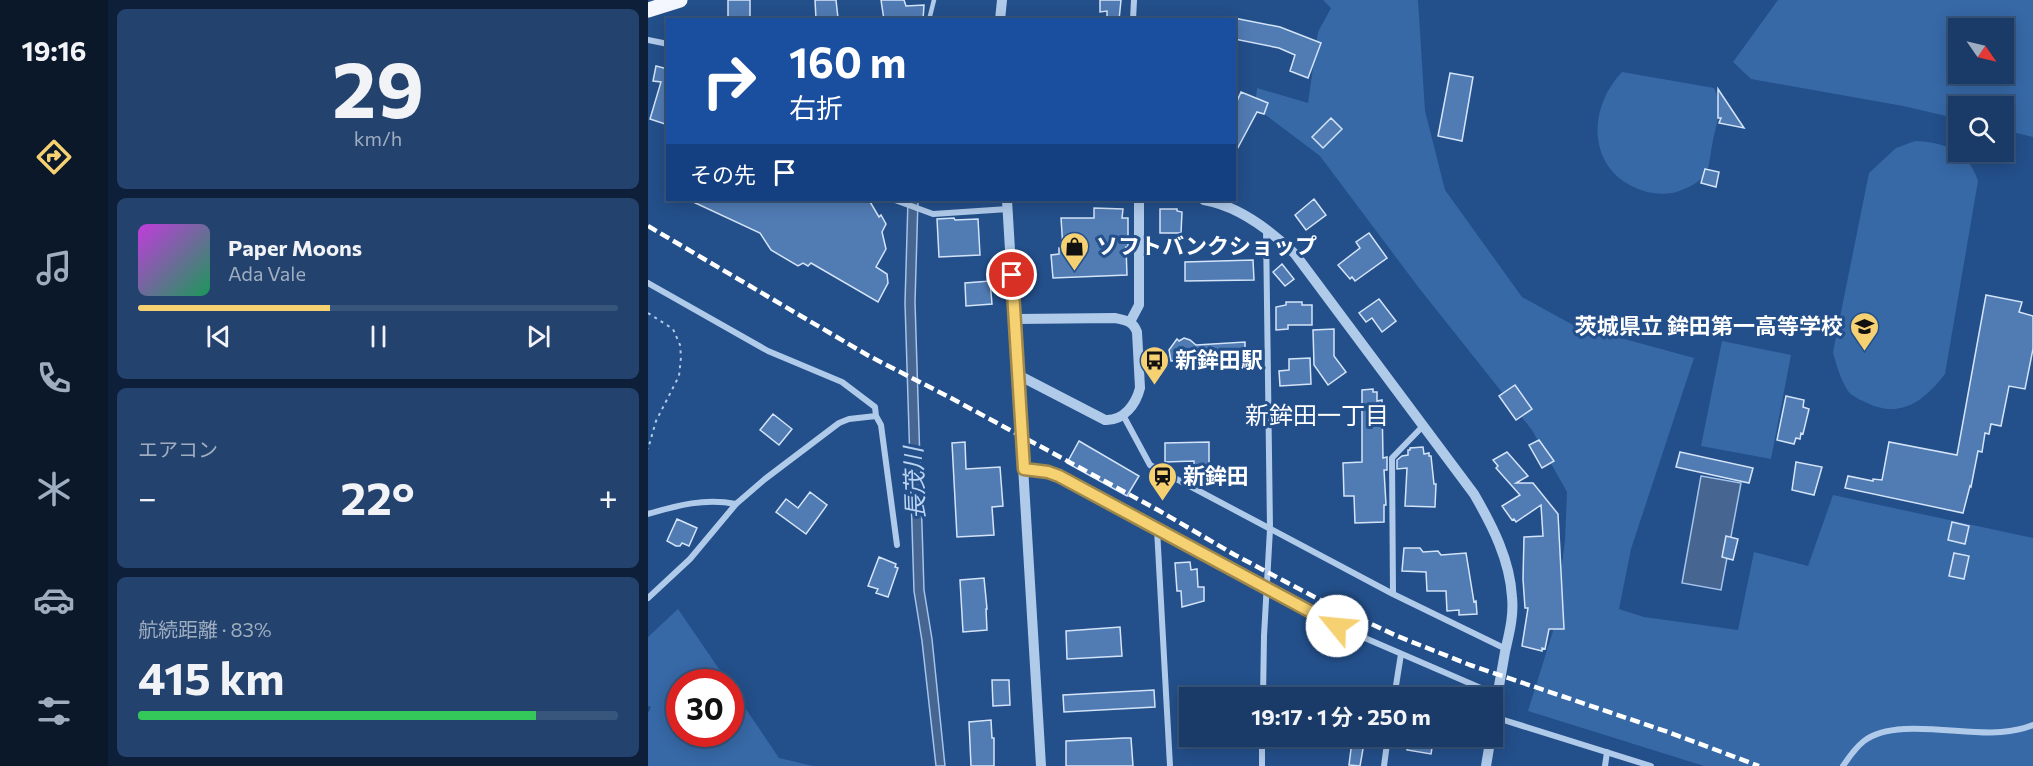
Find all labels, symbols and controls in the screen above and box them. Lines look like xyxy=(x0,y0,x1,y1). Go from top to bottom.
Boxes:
north arrow xyxy=(1948,18,2014,84)
map controls xyxy=(1948,18,2014,162)
text: 19:16 xyxy=(22,34,86,67)
text: 160 m xyxy=(789,35,907,87)
text: 29 xyxy=(332,39,424,134)
icon: right xyxy=(690,42,768,120)
text: 右折 xyxy=(789,91,843,124)
button: search xyxy=(1948,96,2014,162)
text: km/h xyxy=(354,126,402,150)
icon: directions xyxy=(33,136,75,178)
icon: arrive xyxy=(768,156,801,189)
text: その先 xyxy=(690,161,756,188)
shop icon: ソフトバンクショップ xyxy=(1059,230,1091,272)
place label: ソフトバンクショップ xyxy=(1096,232,1317,259)
text: Paper Moons xyxy=(228,234,362,261)
icon: music xyxy=(33,247,75,289)
pin xyxy=(986,249,1037,300)
icon: arrive xyxy=(995,258,1028,291)
text: Ada Vale xyxy=(228,261,306,285)
school or university icon: 茨城県立 鉾田第一高等学校 xyxy=(1848,310,1880,352)
place label: 茨城県立 鉾田第一高等学校 xyxy=(1575,312,1843,339)
icon: previous xyxy=(202,320,235,353)
icon: pause xyxy=(362,320,395,353)
icon: next xyxy=(522,320,555,353)
bus stop icon: 新鉾田駅 xyxy=(1138,344,1170,386)
place label: 新鉾田駅 xyxy=(1175,346,1263,373)
icon: phone xyxy=(33,357,75,399)
district label: 新鉾田一丁目 xyxy=(1245,400,1389,429)
text: エアコン xyxy=(138,437,218,461)
water label: 長茂川 xyxy=(898,444,929,520)
station icon: 新鉾田 xyxy=(1146,460,1178,502)
place label: 新鉾田 xyxy=(1183,462,1249,489)
icon: climate xyxy=(33,468,75,510)
text: 22° xyxy=(341,469,415,524)
text: − xyxy=(138,476,157,517)
text: + xyxy=(599,476,618,517)
icon: car xyxy=(33,579,75,621)
position arrow xyxy=(1305,594,1369,658)
text: 航続距離 · 83% xyxy=(138,617,272,641)
text: 415 km xyxy=(138,649,285,704)
speed limit sign: 30 xyxy=(666,669,744,747)
icon: filters xyxy=(33,690,75,732)
text: 19:17 · 1 分 · 250 m xyxy=(1251,703,1431,730)

